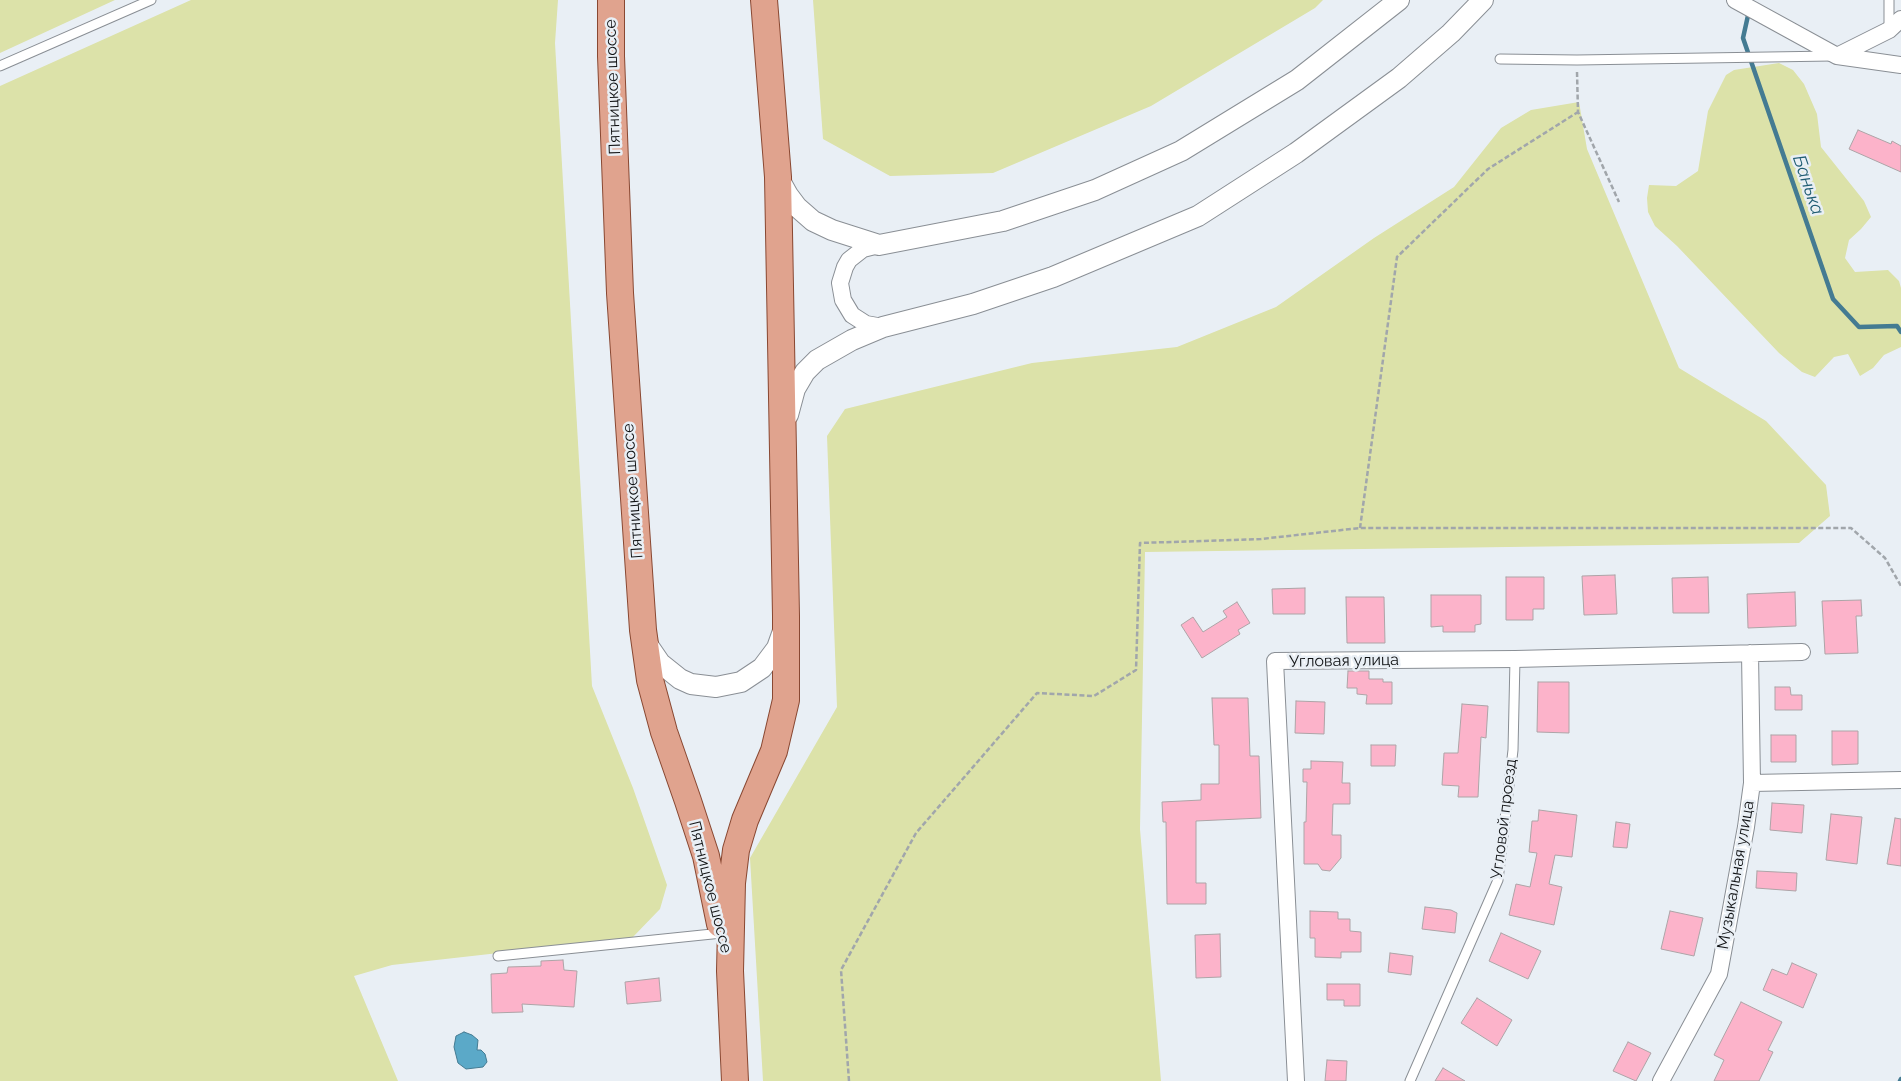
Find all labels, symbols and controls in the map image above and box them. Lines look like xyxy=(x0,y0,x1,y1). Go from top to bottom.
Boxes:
street label: Пятницкое шоссе xyxy=(601,19,625,155)
water label: Банька xyxy=(1788,152,1828,218)
street label: Пятницкое шоссе xyxy=(619,423,647,559)
street label: Угловая улица xyxy=(1289,650,1399,672)
street label: Угловой проезд xyxy=(1487,758,1521,880)
street label: Музыкальная улица xyxy=(1713,799,1759,951)
street label: Пятницкое шоссе xyxy=(684,819,736,955)

